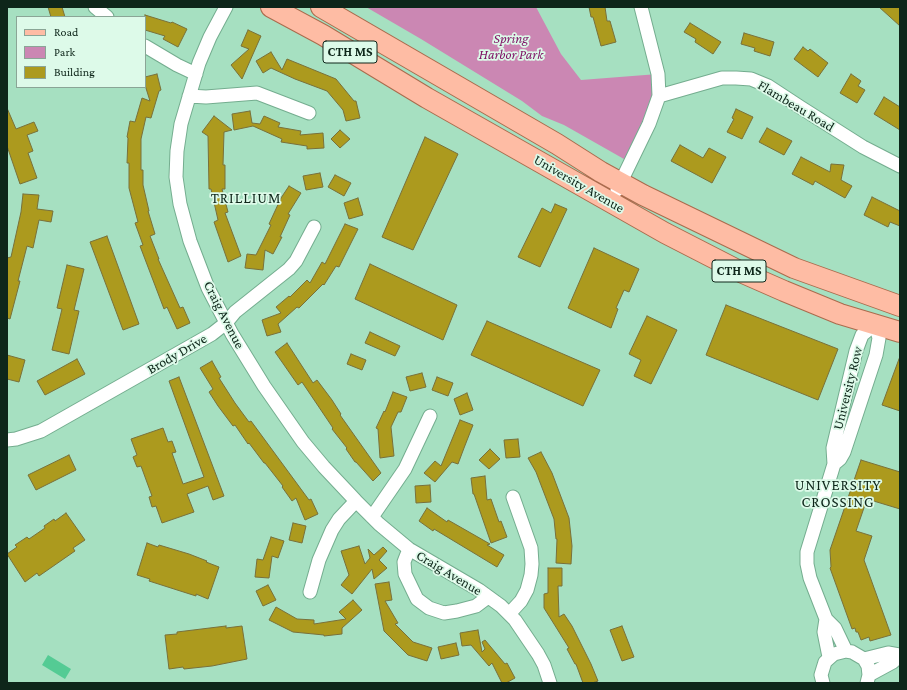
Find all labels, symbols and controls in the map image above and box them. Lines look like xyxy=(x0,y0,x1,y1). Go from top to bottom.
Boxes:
legend xyxy=(16,16,146,88)
text: Road xyxy=(54,25,78,39)
park label: Spring Harbor Park xyxy=(479,31,543,64)
road number: CTH MS xyxy=(323,41,377,63)
text: Park xyxy=(54,45,75,59)
text: Building xyxy=(54,65,95,79)
street label: Flambeau Road xyxy=(755,77,837,135)
street label: University Avenue xyxy=(531,151,627,217)
district label: TRILLIUM xyxy=(211,189,281,207)
road number: CTH MS xyxy=(712,260,766,282)
street label: Craig Avenue xyxy=(200,278,248,352)
street label: Brody Drive xyxy=(144,330,210,378)
street label: University Row xyxy=(830,345,866,431)
district label: UNIVERSITY CROSSING xyxy=(795,476,881,511)
street label: Craig Avenue xyxy=(413,547,485,599)

